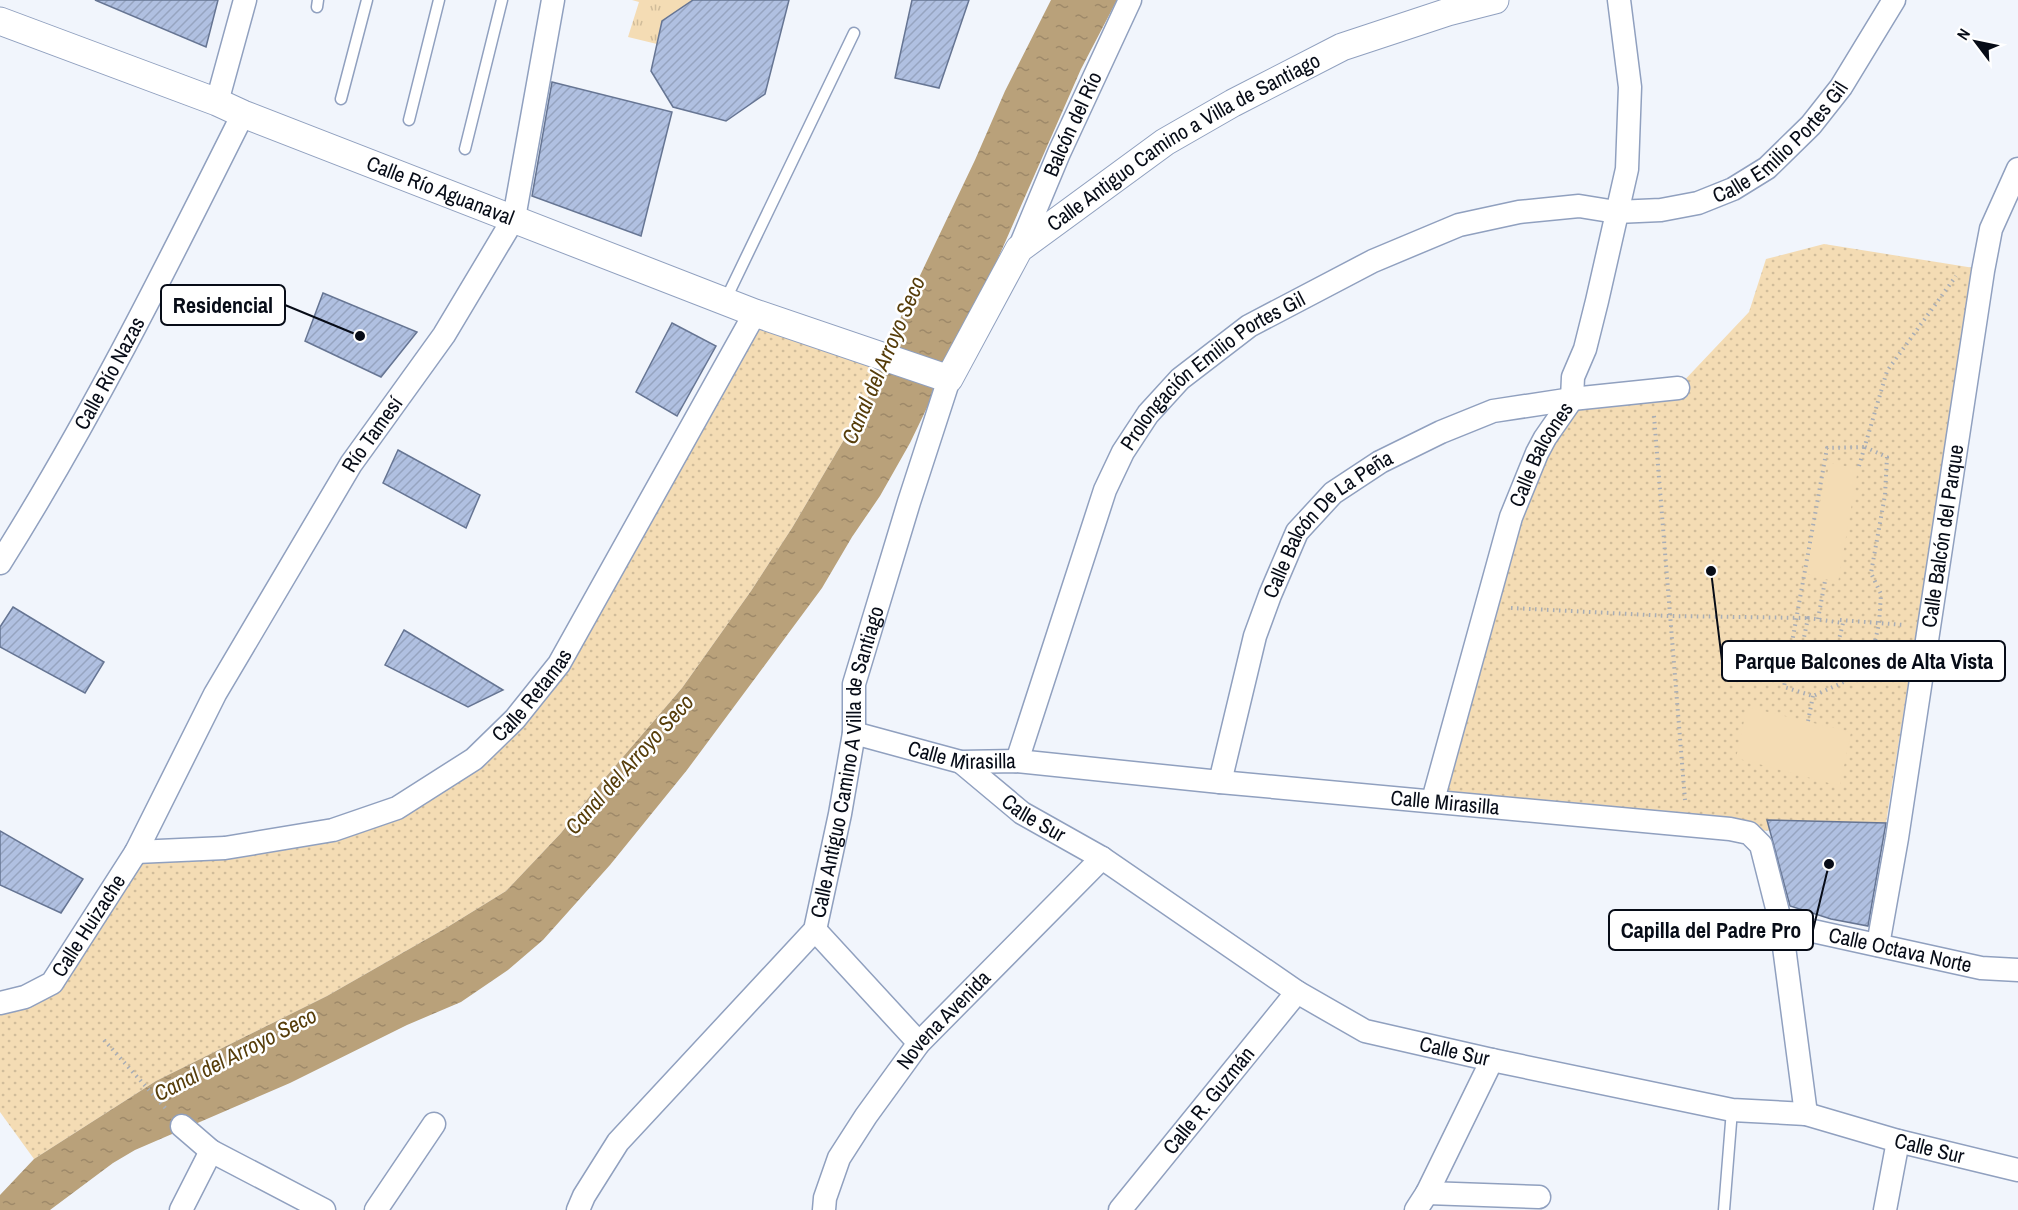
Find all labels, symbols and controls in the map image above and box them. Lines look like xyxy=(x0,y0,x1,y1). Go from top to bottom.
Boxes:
north arrow xyxy=(1946,12,2006,72)
text: N xyxy=(1951,24,1975,44)
street label: Calle Antiguo Camino a Villa de Santiago xyxy=(1041,46,1325,238)
street label: Balcón del Río xyxy=(1036,67,1109,181)
street label: Calle Emilio Portes Gil xyxy=(1708,76,1855,210)
street label: Calle Río Aguanaval xyxy=(363,148,519,232)
water label: Canal del Arroyo Seco xyxy=(834,272,932,448)
street label: Prolongación Emilio Portes Gil xyxy=(1113,284,1310,456)
callout: Residencial xyxy=(161,285,285,325)
text: Residencial xyxy=(173,290,273,320)
street label: Calle Río Nazas xyxy=(67,312,152,435)
street label: Río Tamesí xyxy=(334,390,409,477)
street label: Calle Balcones xyxy=(1502,396,1580,511)
street label: Calle Balcón del Parque xyxy=(1914,442,1970,630)
street label: Calle Balcón De La Peña xyxy=(1255,443,1398,602)
street label: Calle Antiguo Camino A Villa de Santiago xyxy=(803,603,891,921)
callout: Parque Balcones de Alta Vista xyxy=(1722,641,2005,681)
street label: Calle Retamas xyxy=(485,643,579,748)
text: Parque Balcones de Alta Vista xyxy=(1735,646,1993,676)
water label: Canal del Arroyo Seco xyxy=(558,687,700,841)
street label: Calle Mirasilla xyxy=(905,733,1016,777)
street label: Calle Mirasilla xyxy=(1389,783,1501,822)
street label: Calle Sur xyxy=(995,787,1071,849)
street label: Calle Huizache xyxy=(44,869,132,983)
callout: Capilla del Padre Pro xyxy=(1609,910,1813,950)
text: Capilla del Padre Pro xyxy=(1621,915,1801,945)
street label: Calle Octava Norte xyxy=(1826,920,1974,980)
street label: Novena Avenida xyxy=(889,964,997,1075)
water label: Canal del Arroyo Seco xyxy=(148,1000,322,1108)
street label: Calle Sur xyxy=(1417,1029,1493,1073)
street label: Calle R. Guzmán xyxy=(1156,1040,1261,1160)
street label: Calle Sur xyxy=(1892,1126,1968,1171)

